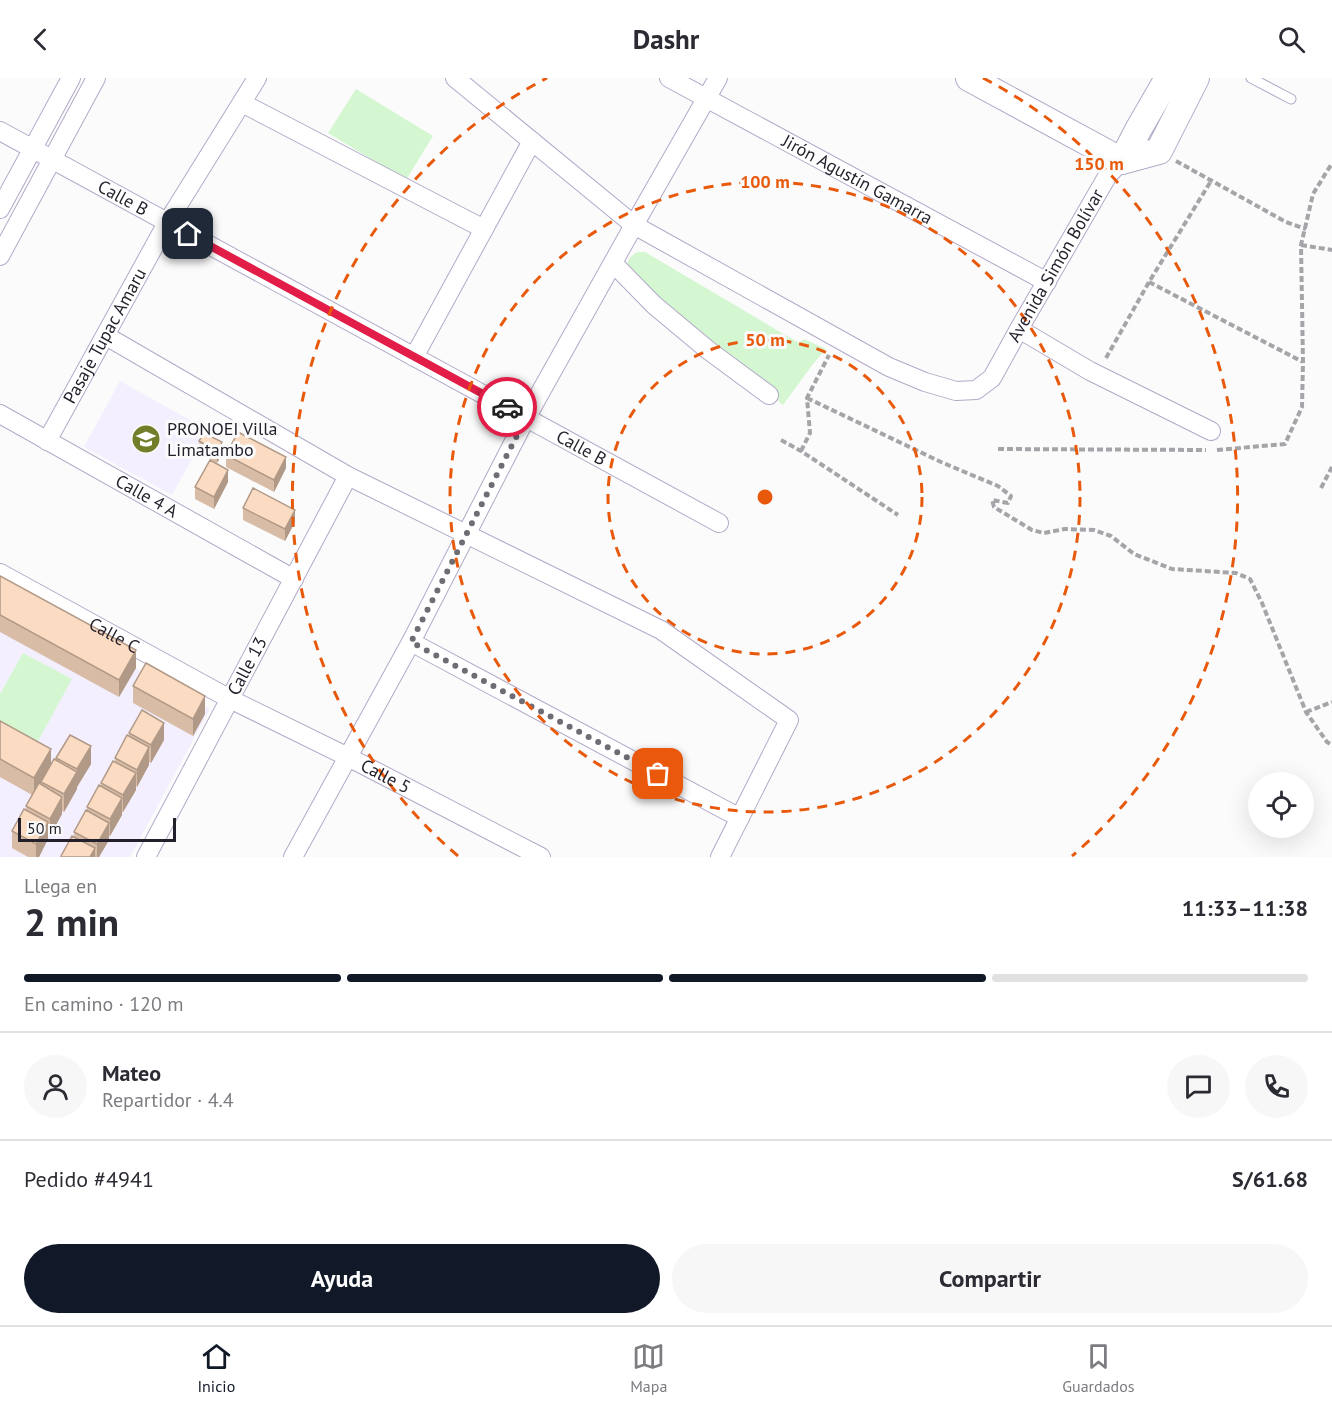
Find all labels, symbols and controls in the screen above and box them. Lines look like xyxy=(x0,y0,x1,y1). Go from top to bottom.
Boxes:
text: Dashr xyxy=(633,22,699,56)
icon: back xyxy=(24,23,57,56)
icon: search xyxy=(1275,23,1308,56)
street label: Jirón Agustín Gamarra xyxy=(778,129,937,229)
text: 150 m xyxy=(1074,152,1124,175)
text: 100 m xyxy=(740,170,790,193)
street label: Calle B xyxy=(94,175,152,221)
street label: Avenida Simón Bolívar xyxy=(1002,185,1108,346)
pin xyxy=(162,208,213,259)
icon: home xyxy=(171,217,204,250)
street label: Pasaje Tupac Amaru xyxy=(58,264,151,408)
text: 50 m xyxy=(745,328,785,351)
courier xyxy=(477,377,537,437)
icon: car xyxy=(491,391,524,424)
place label: PRONOEI Villa Limatambo xyxy=(167,417,277,461)
school or university icon: PRONOEI Villa Limatambo xyxy=(130,423,162,455)
street label: Calle B xyxy=(552,424,611,470)
street label: Calle 4 A xyxy=(111,469,182,523)
centre of rings xyxy=(755,487,775,507)
street label: Calle C xyxy=(85,612,143,658)
street label: Calle 13 xyxy=(222,633,272,699)
pin xyxy=(632,748,683,799)
street label: Calle 5 xyxy=(357,754,415,798)
icon: bag xyxy=(641,757,674,790)
map controls xyxy=(1248,772,1314,838)
button: locate xyxy=(1248,772,1314,838)
scale bar xyxy=(18,815,176,842)
text: 50 m xyxy=(27,818,62,838)
text: Llega en xyxy=(24,873,97,899)
text: 11:33–11:38 xyxy=(1182,894,1308,922)
text: 2 min xyxy=(24,896,119,947)
text: En camino · 120 m xyxy=(24,991,184,1017)
button: person xyxy=(24,1055,87,1118)
button: chat xyxy=(1167,1055,1230,1118)
button: phone xyxy=(1245,1055,1308,1118)
text: Mateo xyxy=(102,1059,161,1087)
text: Repartidor · 4.4 xyxy=(102,1087,234,1113)
text: Pedido #4941 xyxy=(24,1165,154,1193)
text: S/61.68 xyxy=(1232,1165,1308,1193)
button: Ayuda xyxy=(24,1244,660,1313)
button: Compartir xyxy=(672,1244,1308,1313)
tab: Inicio xyxy=(197,1340,235,1396)
tab: Mapa xyxy=(630,1340,667,1396)
tab: Guardados xyxy=(1062,1340,1135,1396)

